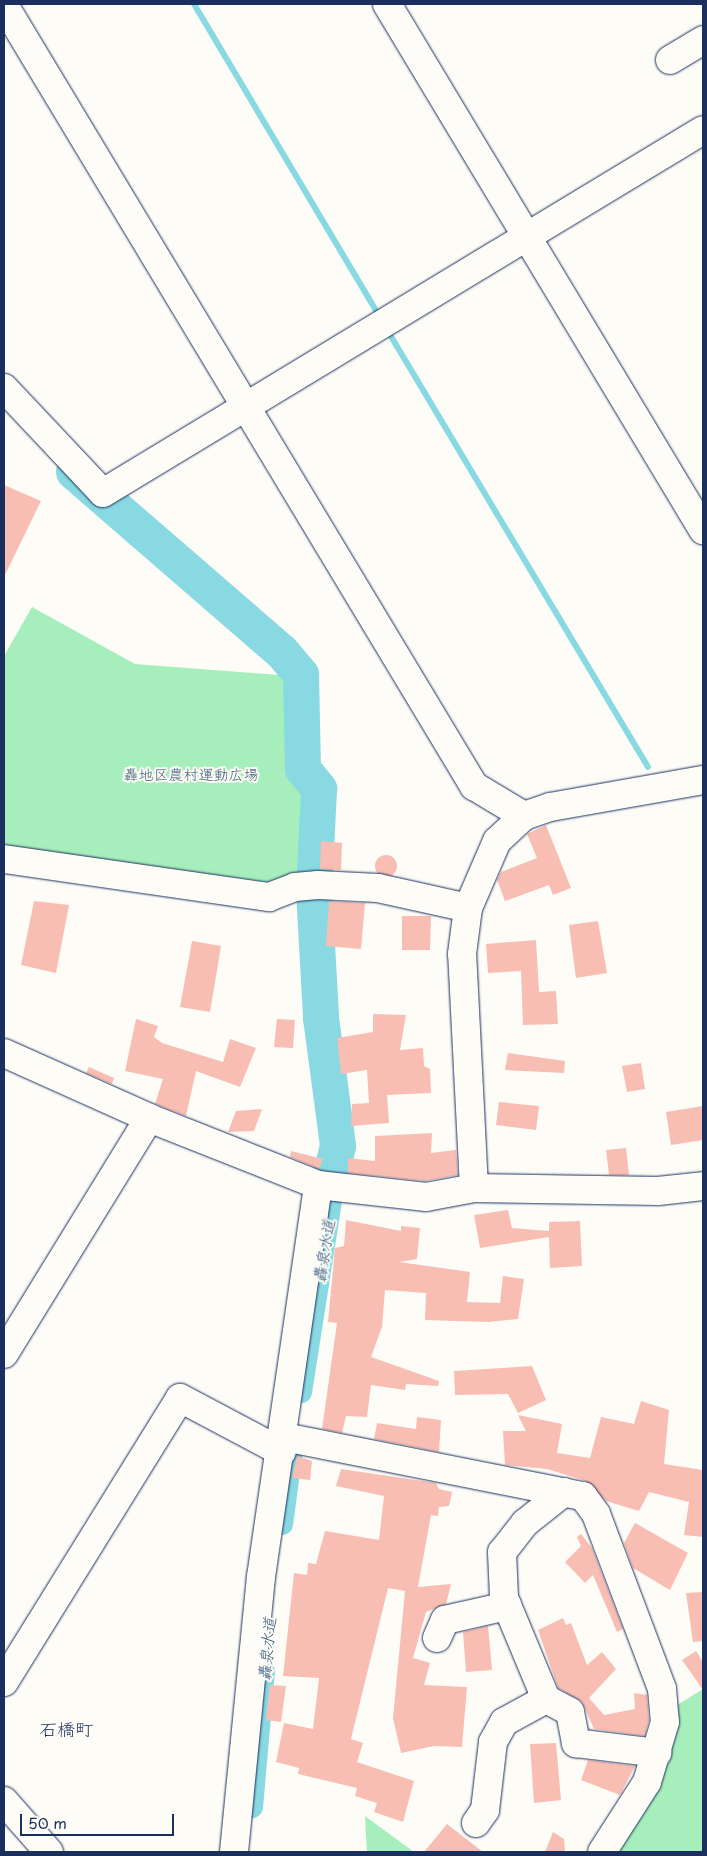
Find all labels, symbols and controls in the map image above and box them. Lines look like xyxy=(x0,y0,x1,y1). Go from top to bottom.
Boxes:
park label: 轟地区農村運動広場 xyxy=(124,765,258,783)
water label: 轟泉水道 xyxy=(309,1218,337,1284)
water label: 轟泉水道 xyxy=(254,1616,278,1682)
district label: 石橋町 xyxy=(39,1718,93,1740)
scale bar xyxy=(22,1804,176,1836)
text: 50 m xyxy=(28,1811,67,1834)

